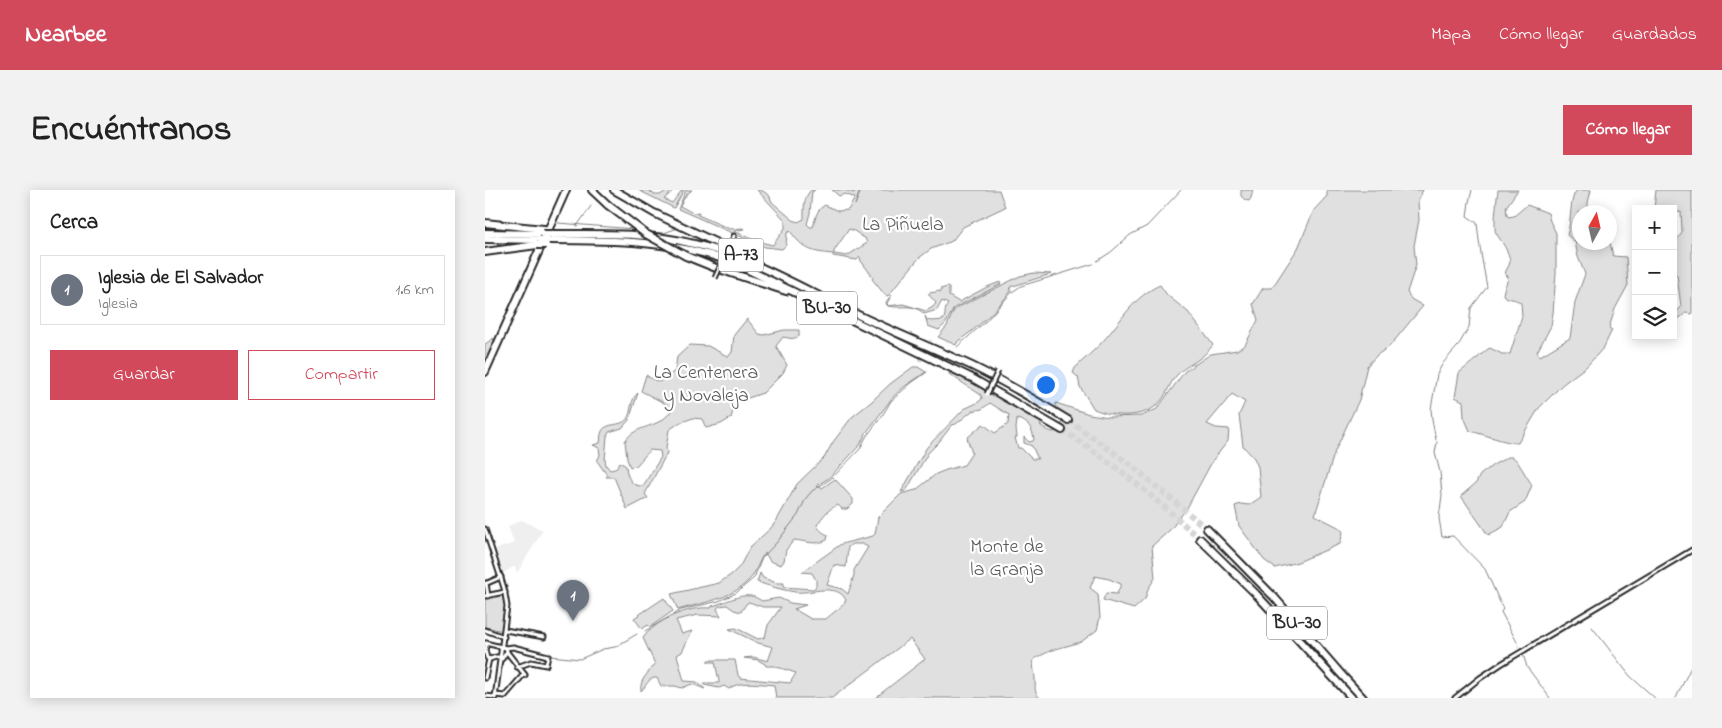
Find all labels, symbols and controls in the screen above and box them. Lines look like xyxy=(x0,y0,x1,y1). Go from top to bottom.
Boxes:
text: Nearbee xyxy=(25,18,107,53)
text: Mapa xyxy=(1431,22,1471,48)
text: Cómo llegar xyxy=(1499,22,1584,48)
text: Guardados xyxy=(1612,22,1697,48)
text: Encuéntranos xyxy=(30,105,232,156)
button: Cómo llegar xyxy=(1563,105,1692,155)
north arrow xyxy=(1572,205,1617,250)
map controls xyxy=(1632,205,1677,340)
button: + xyxy=(1632,205,1677,250)
text: Cerca xyxy=(50,208,98,238)
park label: La Piñuela xyxy=(862,211,944,240)
road number: A-73 xyxy=(719,238,763,272)
button: − xyxy=(1632,250,1677,295)
text: Iglesia de El Salvador xyxy=(98,265,263,292)
text: 1 xyxy=(64,278,70,302)
text: 1.6 km xyxy=(395,278,434,302)
text: Iglesia xyxy=(98,292,138,316)
road number: BU-30 xyxy=(797,292,857,324)
button: layers xyxy=(1632,295,1677,340)
button: Guardar xyxy=(50,350,238,400)
button: Compartir xyxy=(248,350,435,400)
park label: La Centenera y Novaleja xyxy=(654,359,758,411)
your location xyxy=(1033,372,1059,398)
park label: Monte de la Granja xyxy=(970,533,1044,585)
pin: 1 xyxy=(557,580,589,621)
road number: BU-30 xyxy=(1267,606,1327,639)

